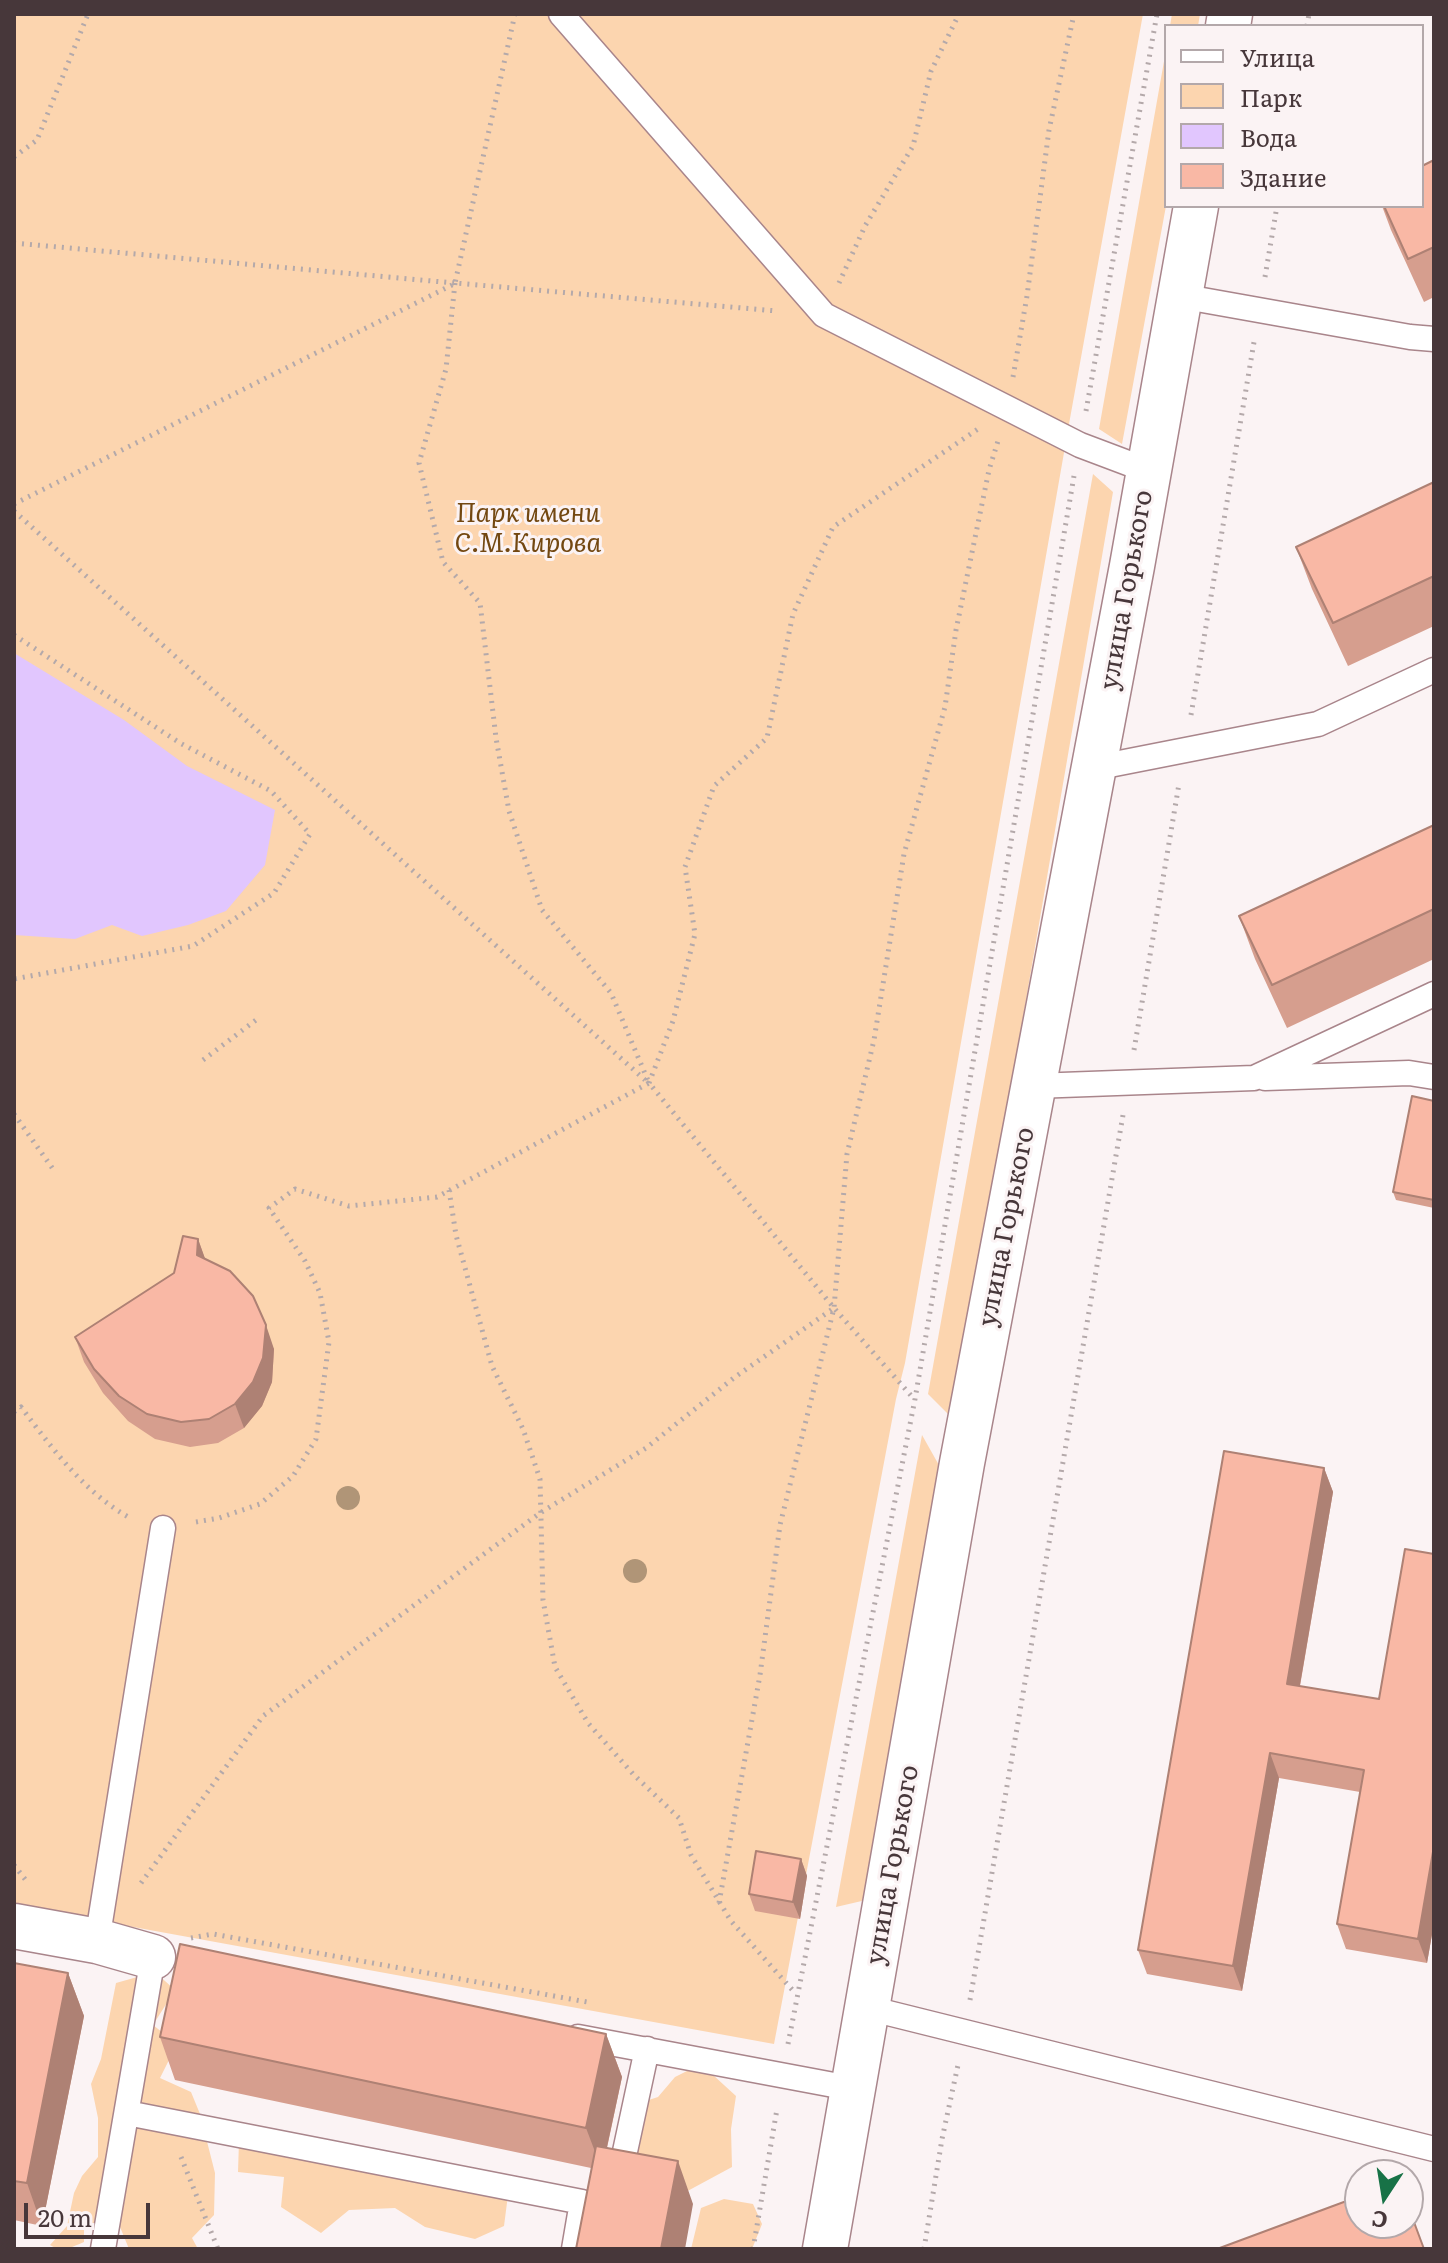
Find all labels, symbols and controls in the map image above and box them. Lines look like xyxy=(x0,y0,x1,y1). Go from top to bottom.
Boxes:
legend xyxy=(1164,24,1424,208)
text: Улица xyxy=(1240,39,1315,74)
text: Парк xyxy=(1240,79,1302,114)
text: Вода xyxy=(1240,119,1297,154)
text: Здание xyxy=(1240,159,1326,194)
street label: улица Горького xyxy=(1094,488,1160,692)
park label: Парк имени С.М.Кирова xyxy=(455,498,601,560)
street label: улица Горького xyxy=(972,1125,1042,1329)
street label: улица Горького xyxy=(860,1763,926,1967)
north arrow xyxy=(1344,2159,1424,2239)
scale bar xyxy=(28,2187,154,2237)
text: 20 m xyxy=(38,2199,92,2234)
text: С xyxy=(1368,2203,1390,2239)

